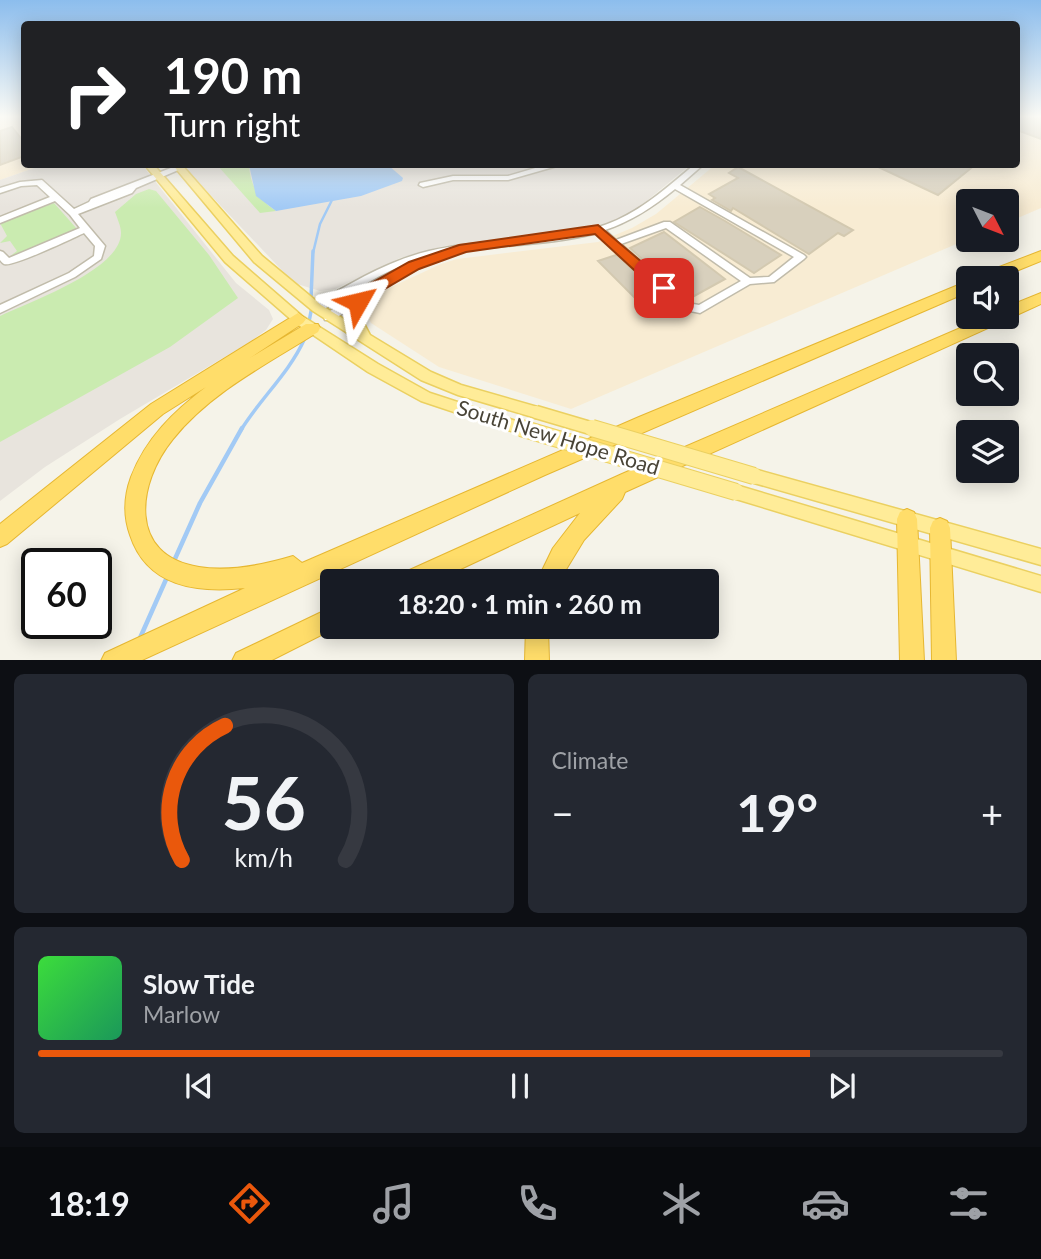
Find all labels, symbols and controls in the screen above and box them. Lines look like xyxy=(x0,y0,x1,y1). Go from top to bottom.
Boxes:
text: 190 m xyxy=(164,46,302,104)
icon: right xyxy=(49,49,140,140)
text: Turn right xyxy=(164,105,300,144)
north arrow xyxy=(956,189,1018,252)
map controls xyxy=(956,189,1019,483)
pin xyxy=(634,258,694,318)
position arrow xyxy=(321,265,395,339)
button: sound xyxy=(956,266,1019,329)
icon: arrive xyxy=(645,269,683,307)
button: search xyxy=(956,343,1019,406)
street label: South New Hope Road xyxy=(454,394,663,479)
button: layers xyxy=(956,420,1019,483)
speed limit sign: 60 xyxy=(21,548,112,639)
text: 18:20 · 1 min · 260 m xyxy=(397,588,642,620)
text: Climate xyxy=(552,746,628,774)
text: 56 xyxy=(222,758,306,846)
text: 19° xyxy=(736,781,818,843)
text: − xyxy=(552,790,574,836)
text: + xyxy=(981,790,1003,836)
text: km/h xyxy=(234,841,293,871)
text: Slow Tide xyxy=(143,968,255,1000)
text: Marlow xyxy=(143,1000,220,1028)
icon: previous xyxy=(180,1067,218,1105)
icon: pause xyxy=(501,1067,539,1105)
icon: next xyxy=(823,1067,861,1105)
icon: directions xyxy=(225,1179,274,1228)
icon: music xyxy=(369,1179,418,1228)
icon: phone xyxy=(513,1179,562,1228)
icon: climate xyxy=(657,1179,706,1228)
icon: car xyxy=(801,1179,850,1228)
icon: filters xyxy=(944,1179,993,1228)
text: 18:19 xyxy=(47,1184,130,1223)

